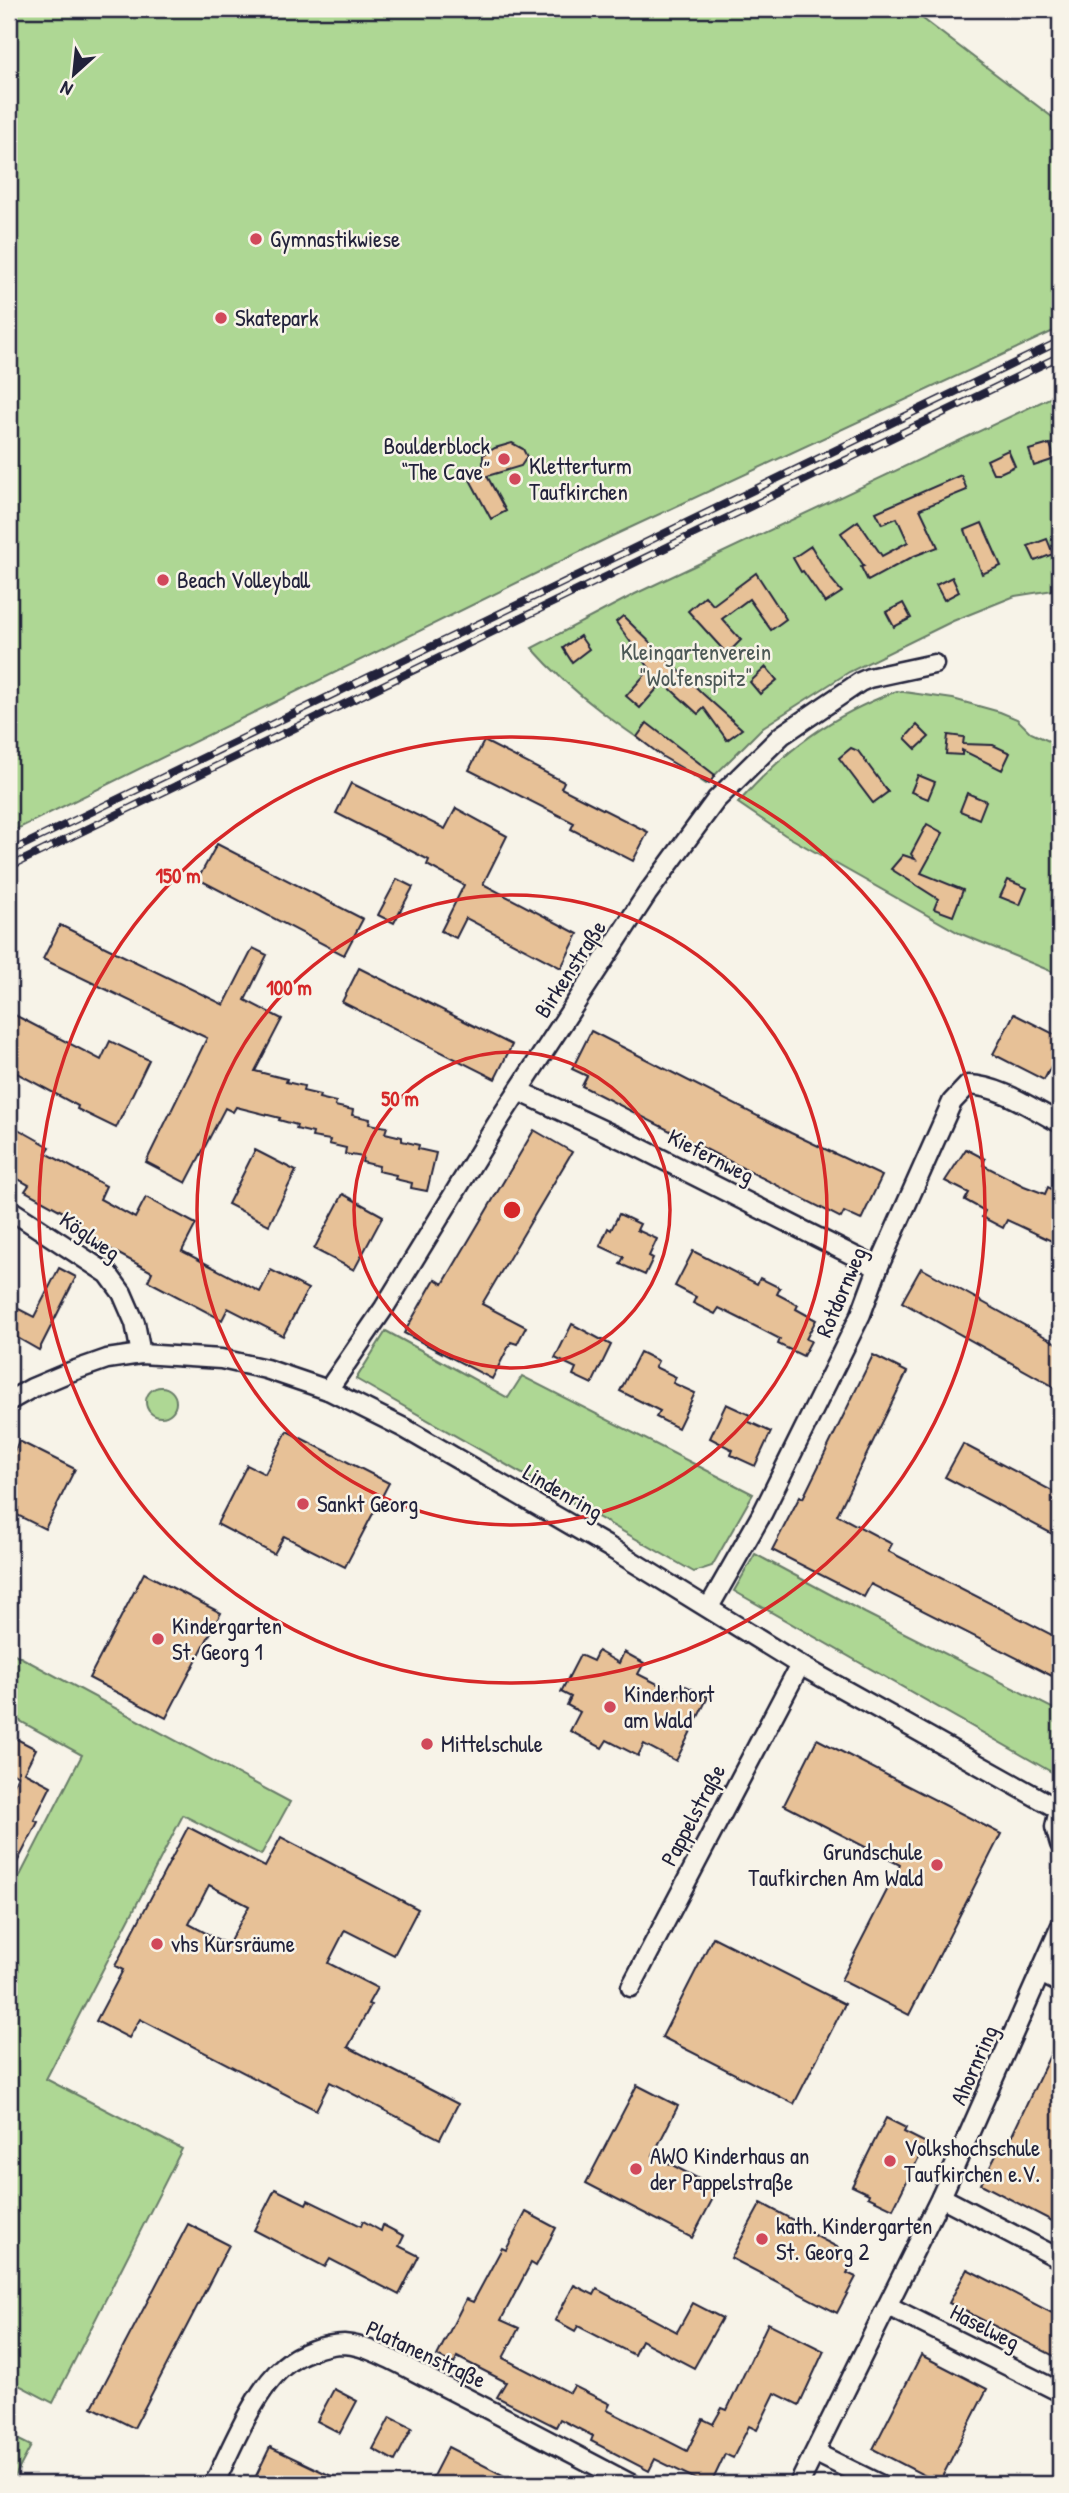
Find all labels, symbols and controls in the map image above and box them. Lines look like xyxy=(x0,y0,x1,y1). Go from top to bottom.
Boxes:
north arrow xyxy=(38,38,108,108)
text: N xyxy=(56,75,77,103)
place label: Gymnastikwiese xyxy=(270,223,400,254)
marker: Gymnastikwiese xyxy=(248,231,264,247)
place label: Skatepark xyxy=(235,302,319,333)
marker: Skatepark xyxy=(213,310,229,326)
place label: Boulderblock “The Cave” xyxy=(383,430,490,487)
place label: Kletterturm Taufkirchen xyxy=(529,450,632,507)
marker: Boulderblock “The Cave” xyxy=(496,451,512,467)
marker: Kletterturm Taufkirchen xyxy=(507,471,523,487)
place label: Beach Volleyball xyxy=(177,564,311,595)
marker: Beach Volleyball xyxy=(155,572,171,588)
park label: Kleingartenverein "Wolfenspitz" xyxy=(621,636,771,693)
text: 150 m xyxy=(155,861,201,890)
street label: Birkenstraße xyxy=(526,914,613,1024)
text: 100 m xyxy=(266,973,312,1002)
text: 50 m xyxy=(381,1084,419,1113)
street label: Kiefernweg xyxy=(663,1121,760,1190)
centre of rings xyxy=(500,1198,524,1222)
street label: Köglweg xyxy=(54,1203,127,1268)
street label: Rotdornweg xyxy=(808,1242,873,1342)
street label: Lindenring xyxy=(518,1456,609,1527)
place label: Sankt Georg xyxy=(317,1488,418,1519)
marker: Sankt Georg xyxy=(295,1496,311,1512)
place label: Kindergarten St. Georg 1 xyxy=(172,1610,282,1667)
marker: Kindergarten St. Georg 1 xyxy=(150,1631,166,1647)
place label: Kinderhort am Wald xyxy=(624,1678,715,1735)
marker: Kinderhort am Wald xyxy=(602,1699,618,1715)
place label: Mittelschule xyxy=(441,1728,543,1759)
marker: Mittelschule xyxy=(419,1736,435,1752)
street label: Pappelstraße xyxy=(653,1758,732,1871)
place label: Grundschule Taufkirchen Am Wald xyxy=(748,1836,923,1893)
marker: Grundschule Taufkirchen Am Wald xyxy=(929,1857,945,1873)
place label: vhs Kursräume xyxy=(171,1928,295,1959)
marker: vhs Kursräume xyxy=(149,1936,165,1952)
street label: Ahornring xyxy=(942,2020,1005,2109)
place label: Volkshochschule Taufkirchen e.V. xyxy=(904,2132,1040,2189)
place label: AWO Kinderhaus an der Pappelstraße xyxy=(650,2140,809,2197)
marker: Volkshochschule Taufkirchen e.V. xyxy=(882,2153,898,2169)
marker: AWO Kinderhaus an der Pappelstraße xyxy=(628,2161,644,2177)
place label: kath. Kindergarten St. Georg 2 xyxy=(776,2210,932,2267)
marker: kath. Kindergarten St. Georg 2 xyxy=(754,2231,770,2247)
street label: Haselweg xyxy=(945,2296,1025,2357)
street label: Platanenstraße xyxy=(361,2312,491,2395)

